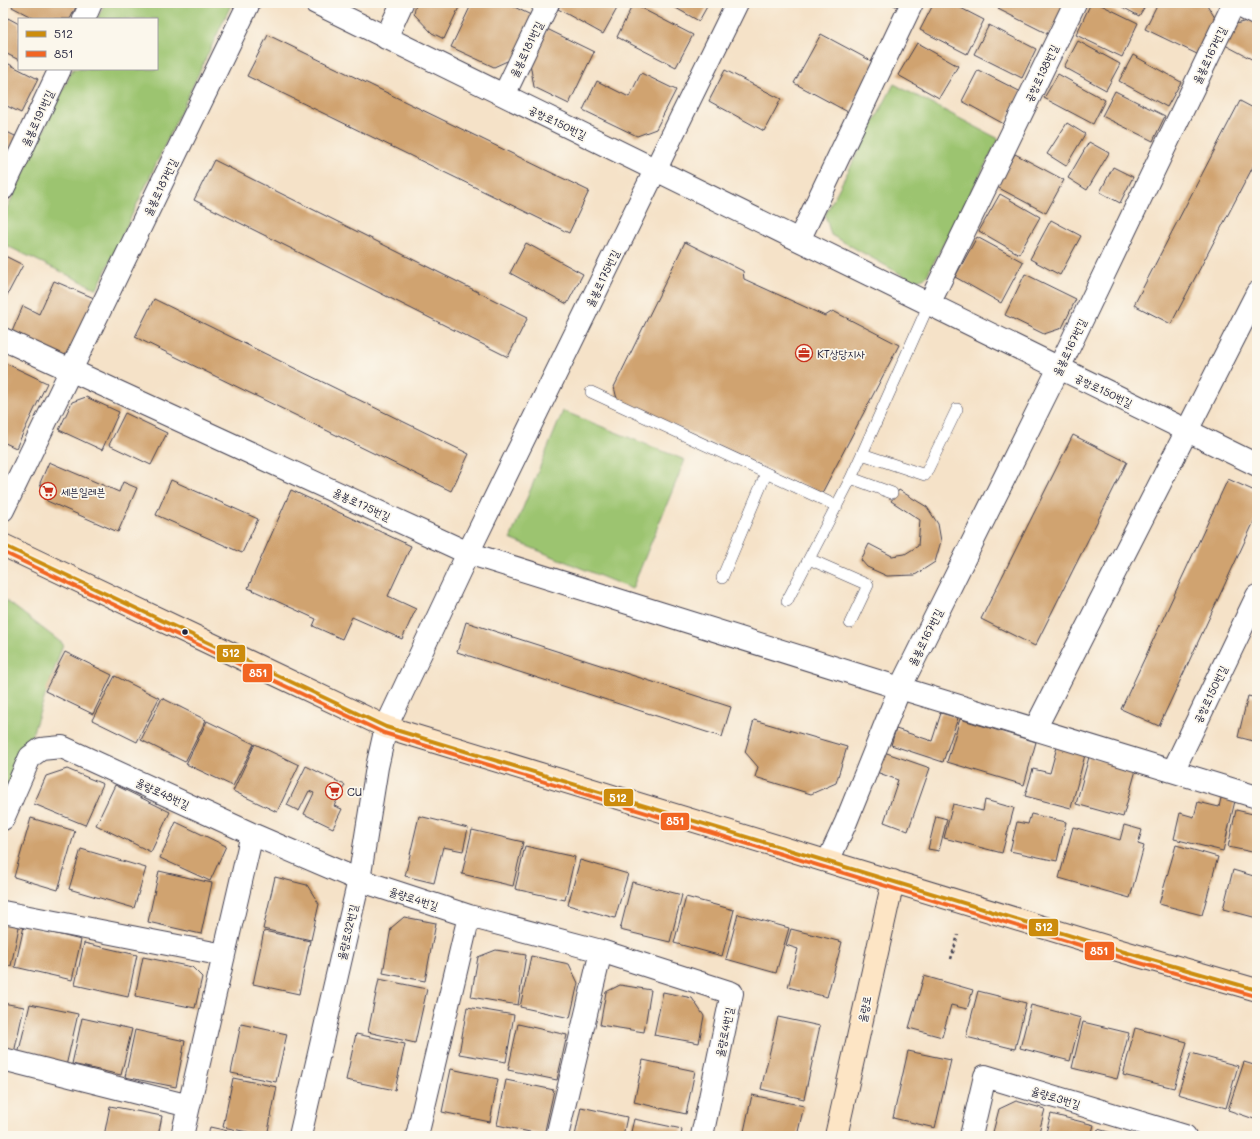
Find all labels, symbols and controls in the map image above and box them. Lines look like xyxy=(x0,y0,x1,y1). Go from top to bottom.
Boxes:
legend xyxy=(18,18,158,70)
street label: 율봉로181번길 xyxy=(506,18,546,80)
street label: 율봉로167번길 xyxy=(1189,24,1229,86)
text: 512 xyxy=(54,25,73,41)
street label: 공항로138번길 xyxy=(1021,42,1061,104)
text: 851 xyxy=(54,45,74,61)
street label: 율봉로191번길 xyxy=(17,87,57,149)
street label: 공항로150번길 xyxy=(527,102,589,142)
street label: 율봉로187번길 xyxy=(140,156,180,218)
street label: 율봉로175번길 xyxy=(582,247,622,309)
street label: 율봉로167번길 xyxy=(1049,316,1089,378)
office icon: KT상당지사 xyxy=(794,343,814,363)
place label: KT상당지사 xyxy=(817,346,865,361)
street label: 공항로150번길 xyxy=(1073,370,1135,410)
supermarket icon: 세븐일레븐 xyxy=(38,481,58,501)
place label: 세븐일레븐 xyxy=(61,484,105,499)
street label: 율봉로175번길 xyxy=(331,484,393,524)
street label: 율봉로167번길 xyxy=(904,606,946,668)
unlabelled marker xyxy=(180,627,190,637)
line badge: 512 xyxy=(216,644,246,663)
text: 512 xyxy=(222,645,240,660)
line badge: 851 xyxy=(242,663,273,683)
street label: 공항로150번길 xyxy=(1190,663,1230,725)
text: 851 xyxy=(249,665,267,680)
street label: 율량로48번길 xyxy=(134,774,192,812)
supermarket icon: CU xyxy=(324,781,344,801)
place label: CU xyxy=(347,784,362,799)
line badge: 512 xyxy=(603,788,634,807)
text: 512 xyxy=(609,790,627,805)
line badge: 851 xyxy=(660,812,690,831)
text: 851 xyxy=(666,813,684,828)
street label: 율량로4번길 xyxy=(388,883,441,913)
street label: 율량로32번길 xyxy=(333,902,361,961)
line badge: 512 xyxy=(1028,918,1059,937)
text: 512 xyxy=(1035,919,1053,934)
line badge: 851 xyxy=(1084,941,1115,961)
text: 851 xyxy=(1090,943,1108,958)
street label: 율량로 xyxy=(854,994,874,1024)
street label: 율량로4번길 xyxy=(711,1005,737,1058)
street label: 율량로3번길 xyxy=(1030,1082,1083,1112)

